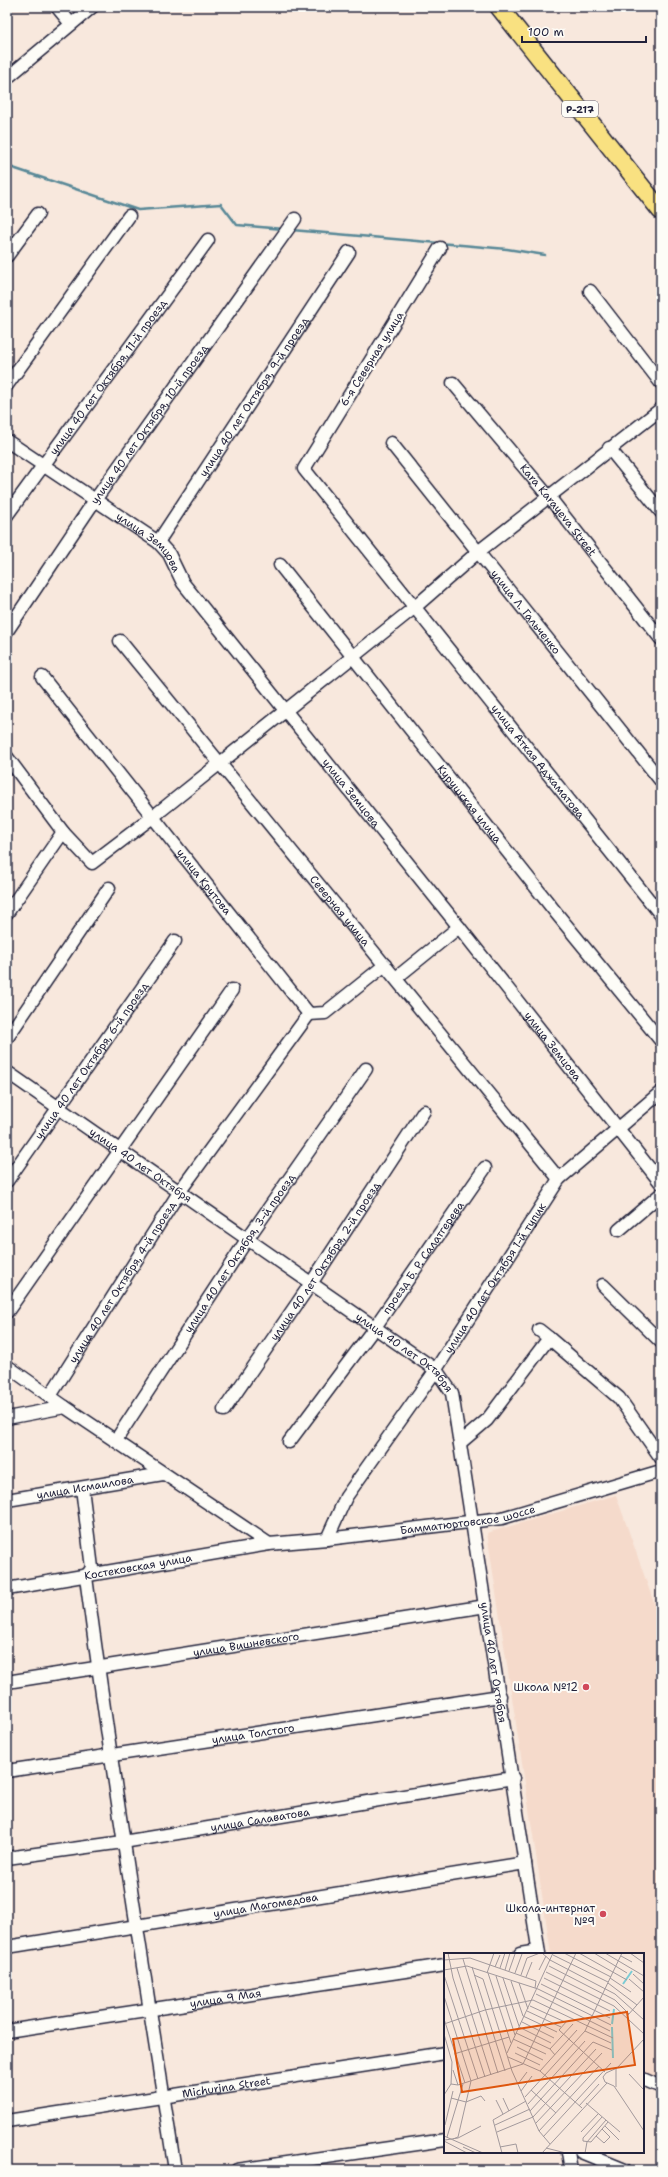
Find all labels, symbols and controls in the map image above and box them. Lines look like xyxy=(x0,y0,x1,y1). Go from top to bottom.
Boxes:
scale bar xyxy=(522,18,646,44)
text: 100 m xyxy=(528,24,564,40)
road number: Р-217 xyxy=(562,101,598,117)
street label: улица 40 лет Октября, 11-й проезд xyxy=(46,296,170,458)
street label: 6-я Северная улица xyxy=(337,309,407,409)
street label: улица 40 лет Октября, 9-й проезд xyxy=(196,314,312,480)
street label: улица 40 лет Октября, 10-й проезд xyxy=(87,341,211,507)
street label: Kara Karayeva Street xyxy=(517,461,600,559)
street label: улица Земцова xyxy=(113,509,184,575)
street label: улица Л. Гальченко xyxy=(487,566,564,657)
street label: улица Аткая Аджаматова xyxy=(488,701,588,822)
street label: улица Земцова xyxy=(319,755,384,830)
street label: Курушская улица xyxy=(434,762,505,846)
street label: улица Крутова xyxy=(173,845,235,918)
street label: Северная улица xyxy=(307,872,373,949)
street label: улица 40 лет Октября, 6-й проезд xyxy=(31,979,152,1142)
street label: улица Земцова xyxy=(521,1008,585,1084)
street label: улица 40 лет Октября xyxy=(87,1124,195,1206)
street label: улица 40 лет Октября, 3-й проезд xyxy=(181,1171,298,1336)
street label: улица 40 лет Октября, 2-й проезд xyxy=(267,1179,383,1343)
street label: улица 40 лет Октября, 4-й проезд xyxy=(65,1198,179,1366)
street label: проезд Б. Р. Салатгерева xyxy=(379,1198,467,1317)
street label: улица 40 лет Октября 1-й тупик xyxy=(441,1200,549,1356)
street label: улица 40 лет Октября xyxy=(353,1309,457,1395)
street label: улица Исмаилова xyxy=(35,1472,135,1502)
street label: Бамматюртовское шоссе xyxy=(399,1501,537,1538)
street label: Костековская улица xyxy=(83,1550,193,1583)
street label: улица 40 лет Октября xyxy=(477,1601,511,1724)
street label: улица Вишневского xyxy=(192,1628,301,1660)
place label: Школа №12 xyxy=(514,1680,578,1695)
marker: Школа №12 xyxy=(581,1682,591,1692)
street label: улица Толстого xyxy=(211,1720,296,1747)
street label: улица Салаватова xyxy=(209,1804,311,1835)
street label: улица Магомедова xyxy=(212,1889,319,1921)
place label: Школа-интернат №9 xyxy=(506,1901,595,1929)
marker: Школа-интернат №9 xyxy=(598,1909,608,1919)
inset map xyxy=(444,1953,644,2153)
street label: улица 9 Мая xyxy=(189,1985,262,2011)
street label: Michurina Street xyxy=(181,2073,272,2101)

